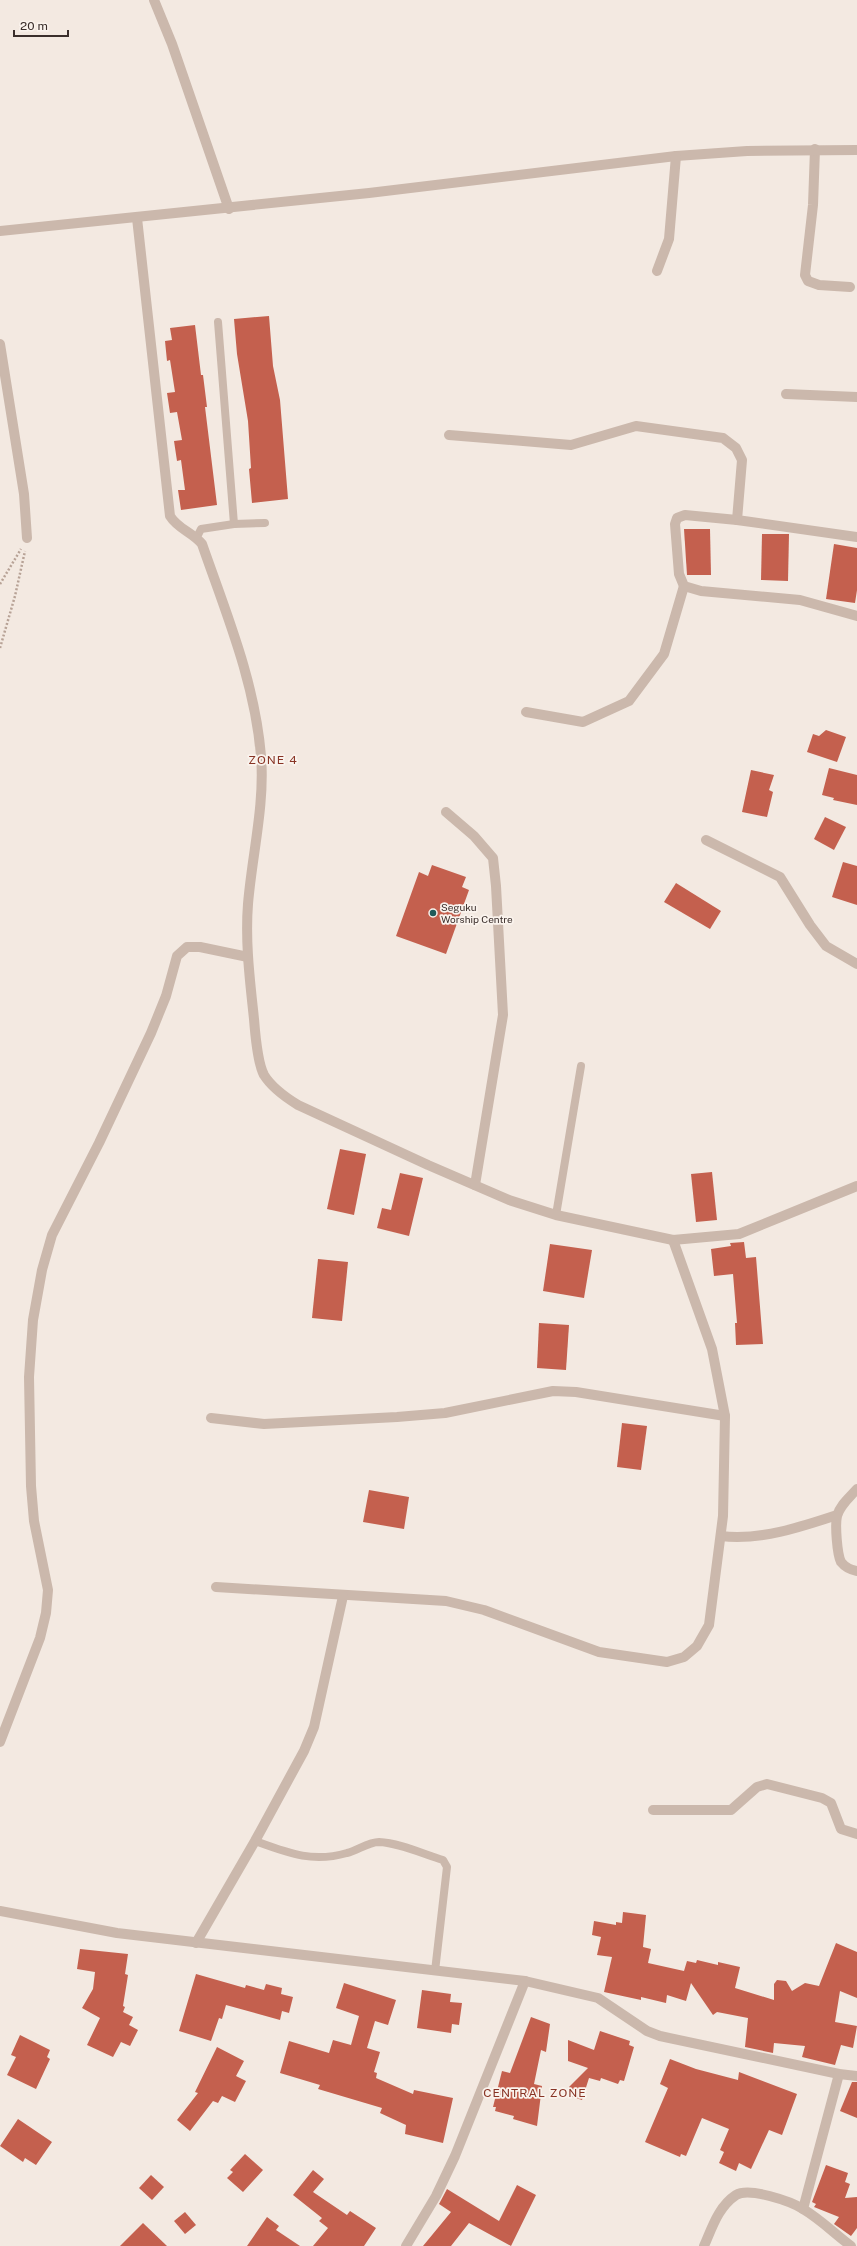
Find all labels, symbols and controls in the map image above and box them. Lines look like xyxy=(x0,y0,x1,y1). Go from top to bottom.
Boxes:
scale bar xyxy=(14,12,68,38)
text: 20 m xyxy=(20,19,48,33)
district label: ZONE 4 xyxy=(248,753,298,767)
place label: Seguku Worship Centre xyxy=(441,901,513,925)
marker: Seguku Worship Centre xyxy=(428,908,438,918)
district label: CENTRAL ZONE xyxy=(483,2086,587,2100)

